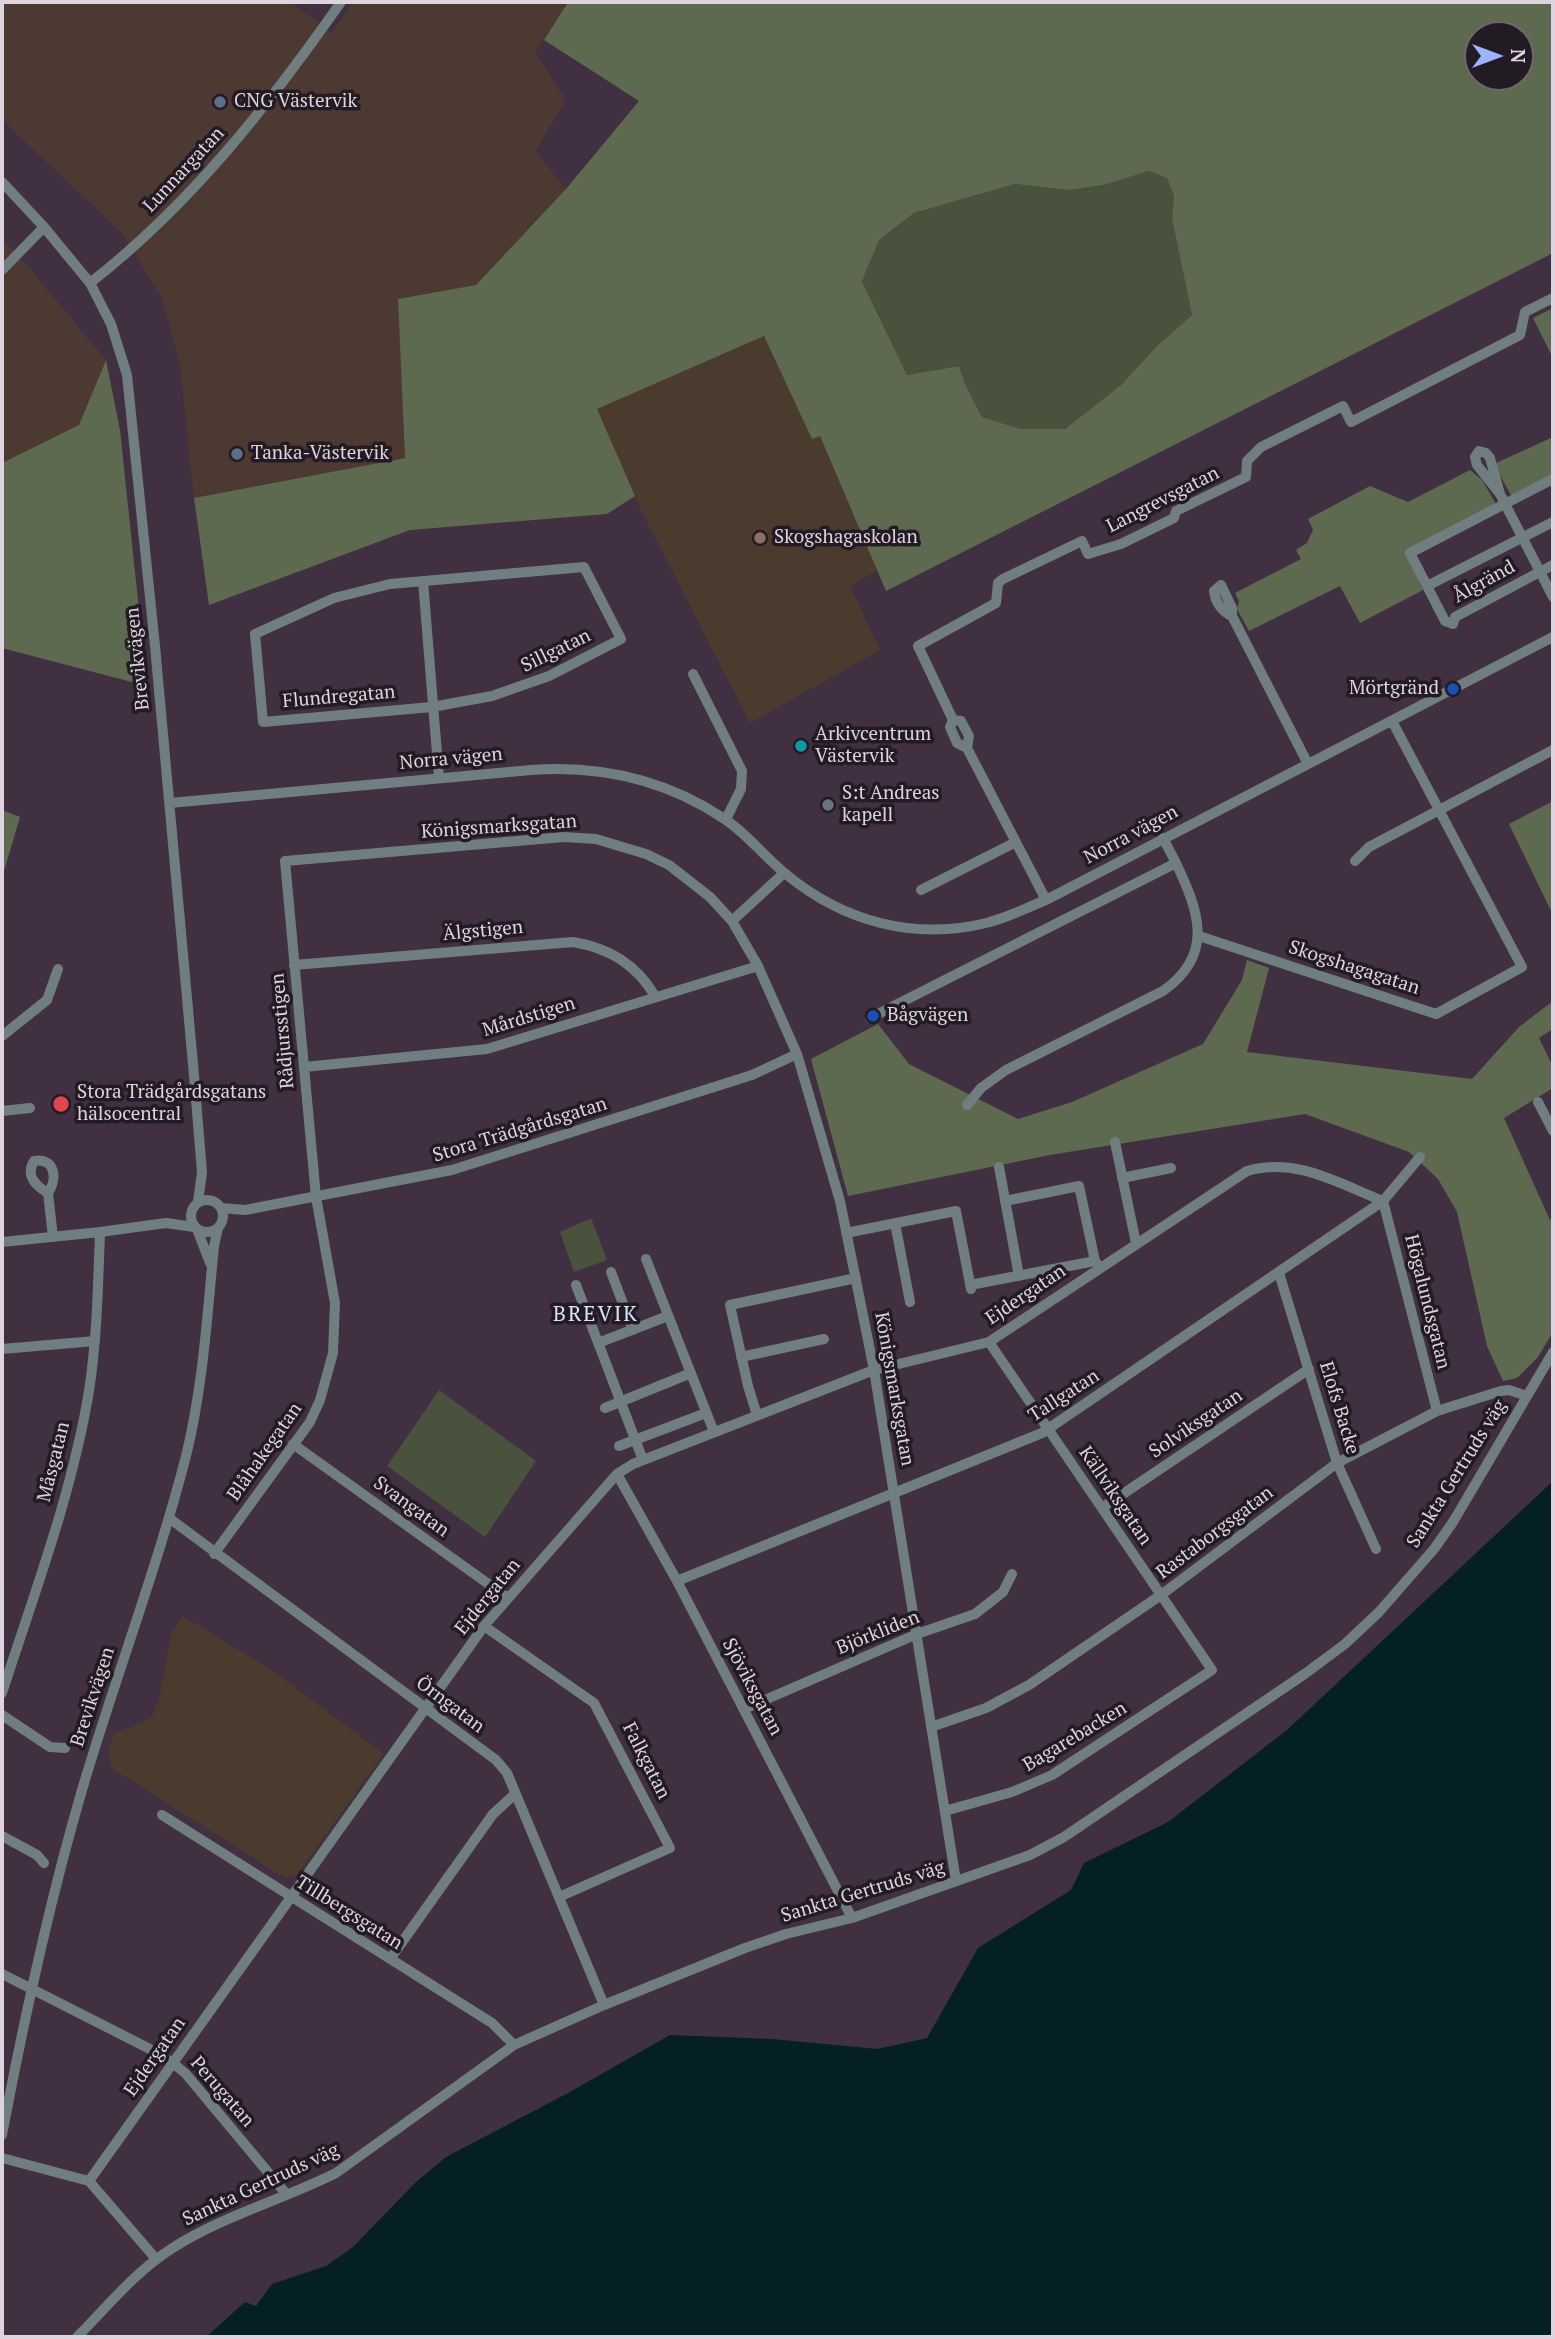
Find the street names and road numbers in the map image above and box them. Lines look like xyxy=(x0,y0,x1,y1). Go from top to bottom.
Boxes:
street label: Lunnargatan xyxy=(139,123,229,217)
street label: Langrevsgatan xyxy=(1103,462,1223,538)
street label: Ålgränd xyxy=(1449,556,1519,608)
street label: Brevikvägen xyxy=(121,606,155,712)
street label: Sillgatan xyxy=(517,624,595,678)
street label: Flundregatan xyxy=(282,681,396,713)
street label: Norra vägen xyxy=(399,743,503,775)
street label: Norra vägen xyxy=(1080,801,1182,869)
street label: Königsmarksgatan xyxy=(420,810,578,844)
street label: Älgstigen xyxy=(442,916,524,946)
street label: Skogshagagatan xyxy=(1286,936,1422,1000)
street label: Rådjursstigen xyxy=(267,972,299,1090)
street label: Mårdstigen xyxy=(480,992,578,1042)
street label: Stora Trädgårdsgatan xyxy=(430,1093,610,1167)
street label: Högalundsgatan xyxy=(1399,1232,1455,1372)
street label: Ejdergatan xyxy=(982,1260,1070,1330)
street label: Königsmarksgatan xyxy=(869,1310,919,1468)
street label: Elofs Backe xyxy=(1314,1359,1364,1457)
street label: Tallgatan xyxy=(1024,1365,1104,1427)
street label: Solviksgatan xyxy=(1145,1385,1247,1463)
street label: Sankta Gertruds väg xyxy=(1402,1396,1512,1552)
street label: Blåhakegatan xyxy=(223,1399,307,1505)
street label: Måsgatan xyxy=(33,1420,75,1504)
street label: Källviksgatan xyxy=(1074,1442,1156,1550)
street label: Svangatan xyxy=(369,1472,453,1542)
street label: Rastaborgsgatan xyxy=(1152,1482,1278,1584)
street label: Ejdergatan xyxy=(450,1554,526,1640)
street label: Björkliden xyxy=(833,1606,923,1660)
street label: Sjöviksgatan xyxy=(717,1635,787,1739)
street label: Brevikvägen xyxy=(66,1644,120,1750)
street label: Örngatan xyxy=(411,1672,489,1738)
street label: Bagarebacken xyxy=(1019,1697,1131,1777)
street label: Falkgatan xyxy=(617,1719,675,1803)
street label: Sankta Gertruds väg xyxy=(778,1856,948,1928)
street label: Tillbergsgatan xyxy=(291,1871,407,1955)
street label: Ejdergatan xyxy=(119,2013,191,2101)
street label: Perugatan xyxy=(185,2052,259,2132)
street label: Sankta Gertruds väg xyxy=(179,2139,343,2231)

